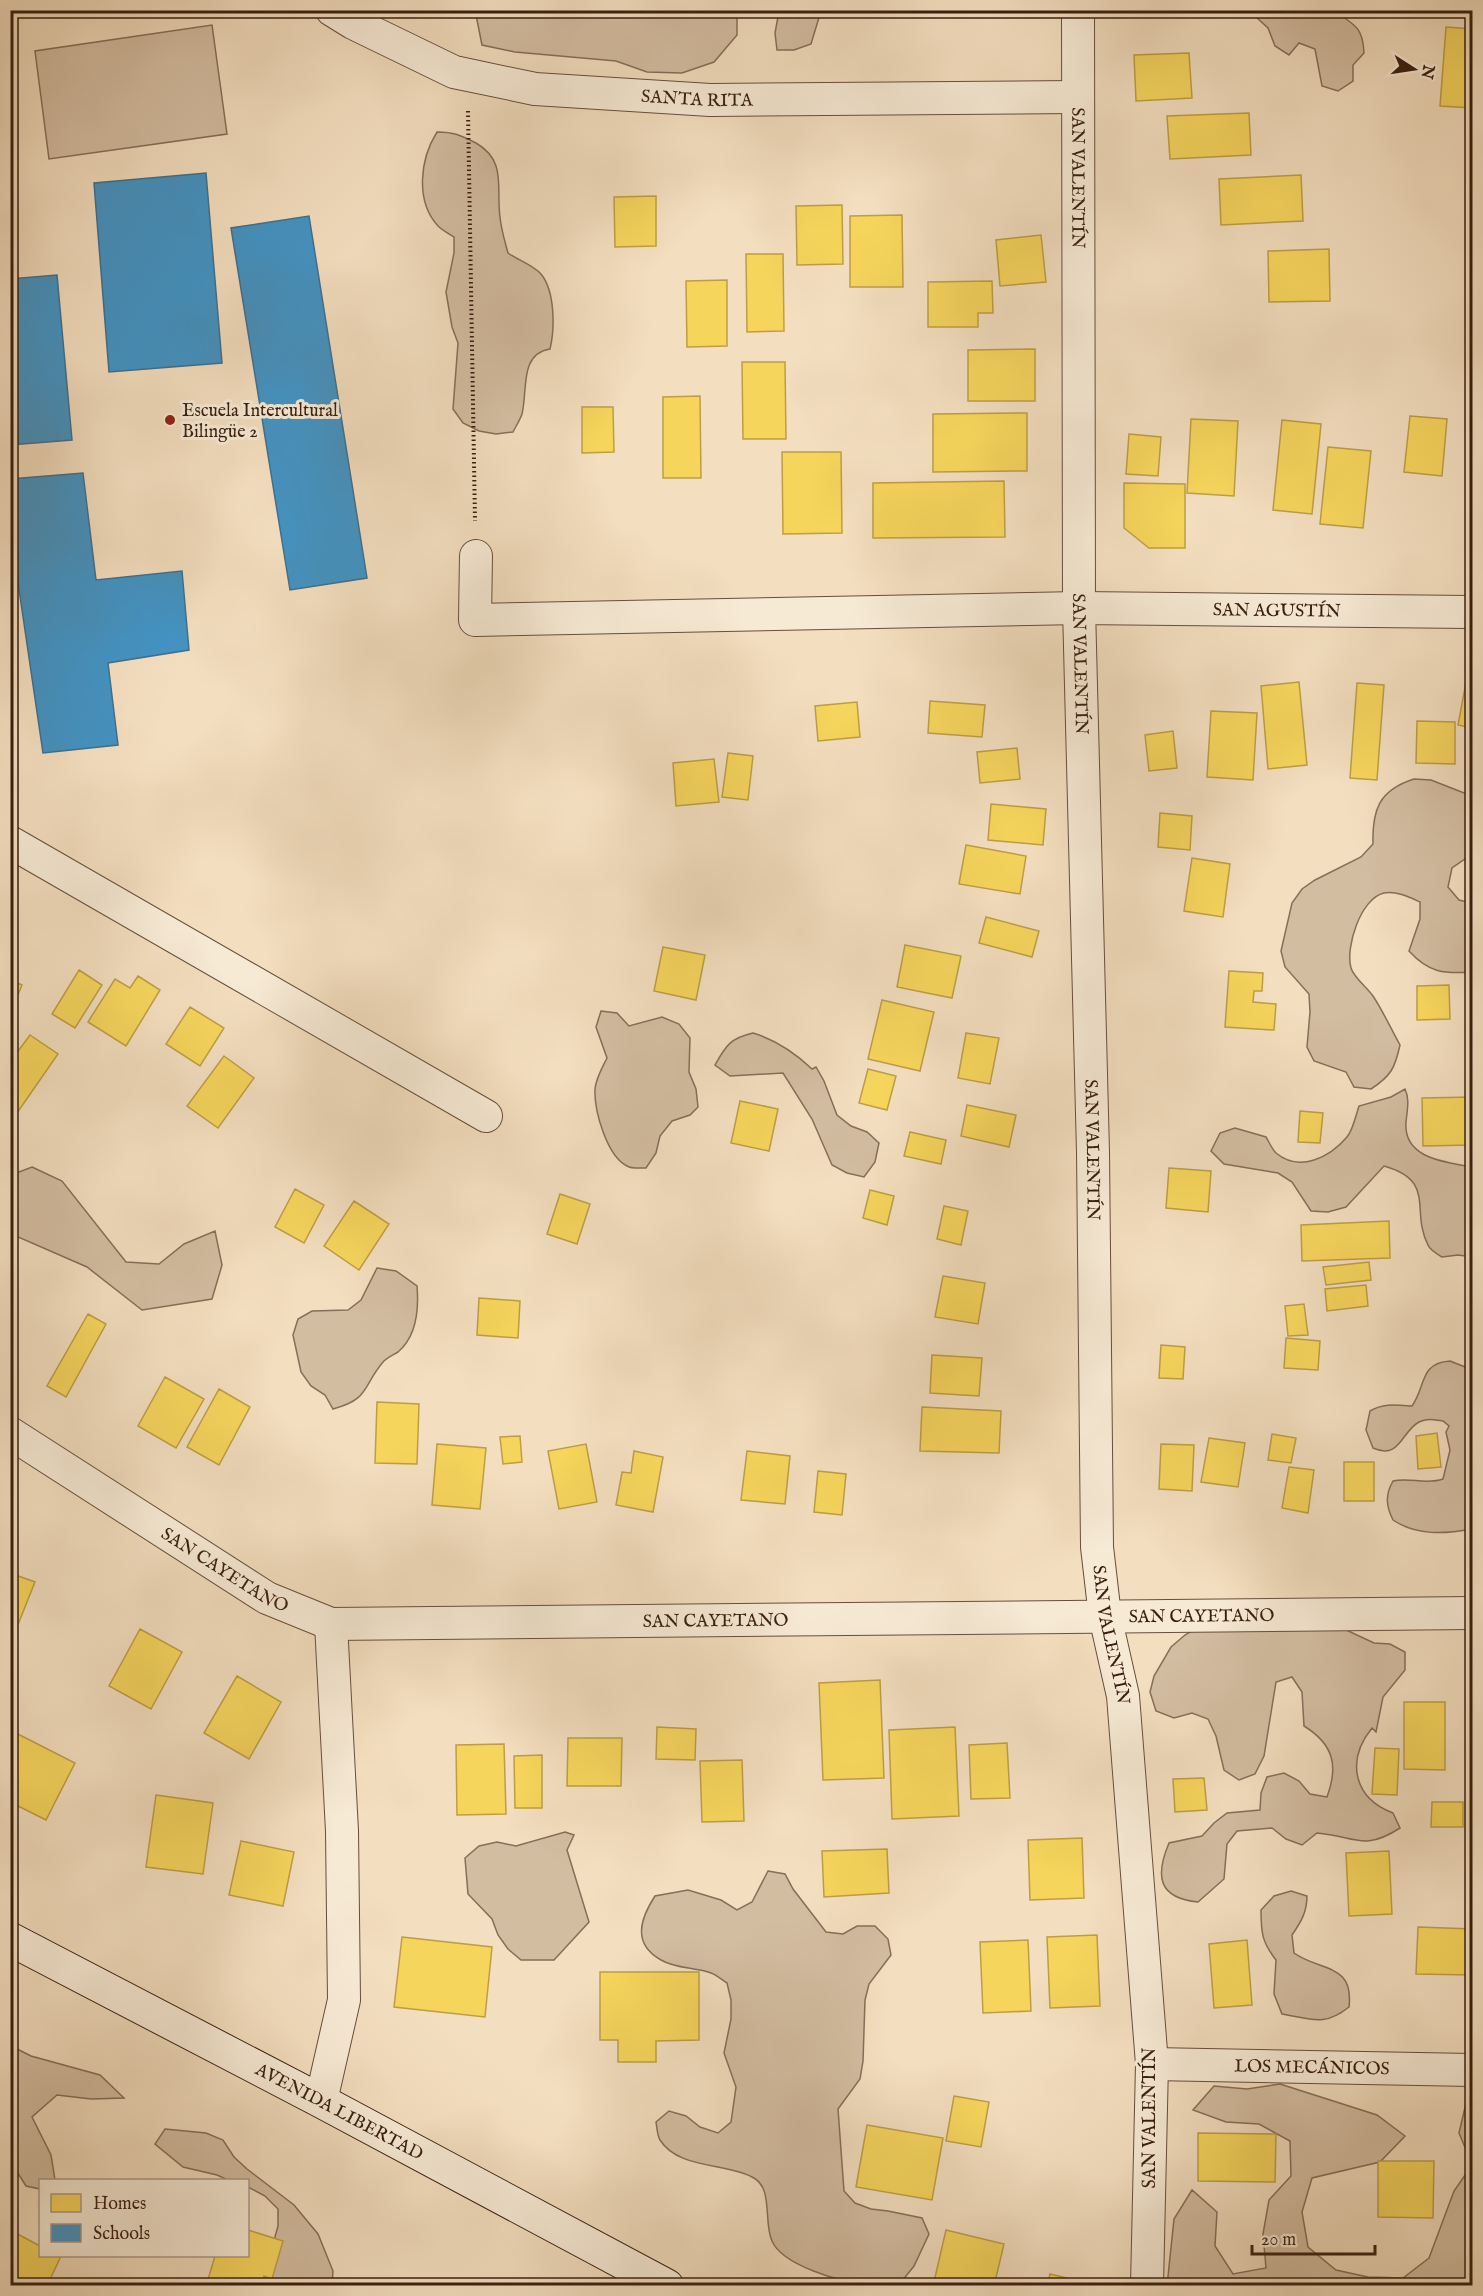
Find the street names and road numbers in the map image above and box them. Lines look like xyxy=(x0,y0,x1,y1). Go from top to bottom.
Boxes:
street label: SANTA RITA xyxy=(640,86,754,113)
street label: SAN VALENTÍN xyxy=(1065,107,1090,249)
street label: SAN VALENTÍN xyxy=(1066,593,1094,735)
street label: SAN AGUSTÍN xyxy=(1213,598,1341,624)
street label: SAN VALENTÍN xyxy=(1078,1079,1106,1221)
street label: SAN CAYETANO xyxy=(156,1523,292,1619)
street label: SAN VALENTÍN xyxy=(1086,1564,1134,1705)
street label: SAN CAYETANO xyxy=(1128,1605,1275,1629)
street label: SAN CAYETANO xyxy=(643,1610,789,1634)
street label: SAN VALENTÍN xyxy=(1137,2047,1162,2189)
street label: LOS MECÁNICOS xyxy=(1234,2055,1390,2081)
street label: AVENIDA LIBERTAD xyxy=(250,2058,427,2167)

